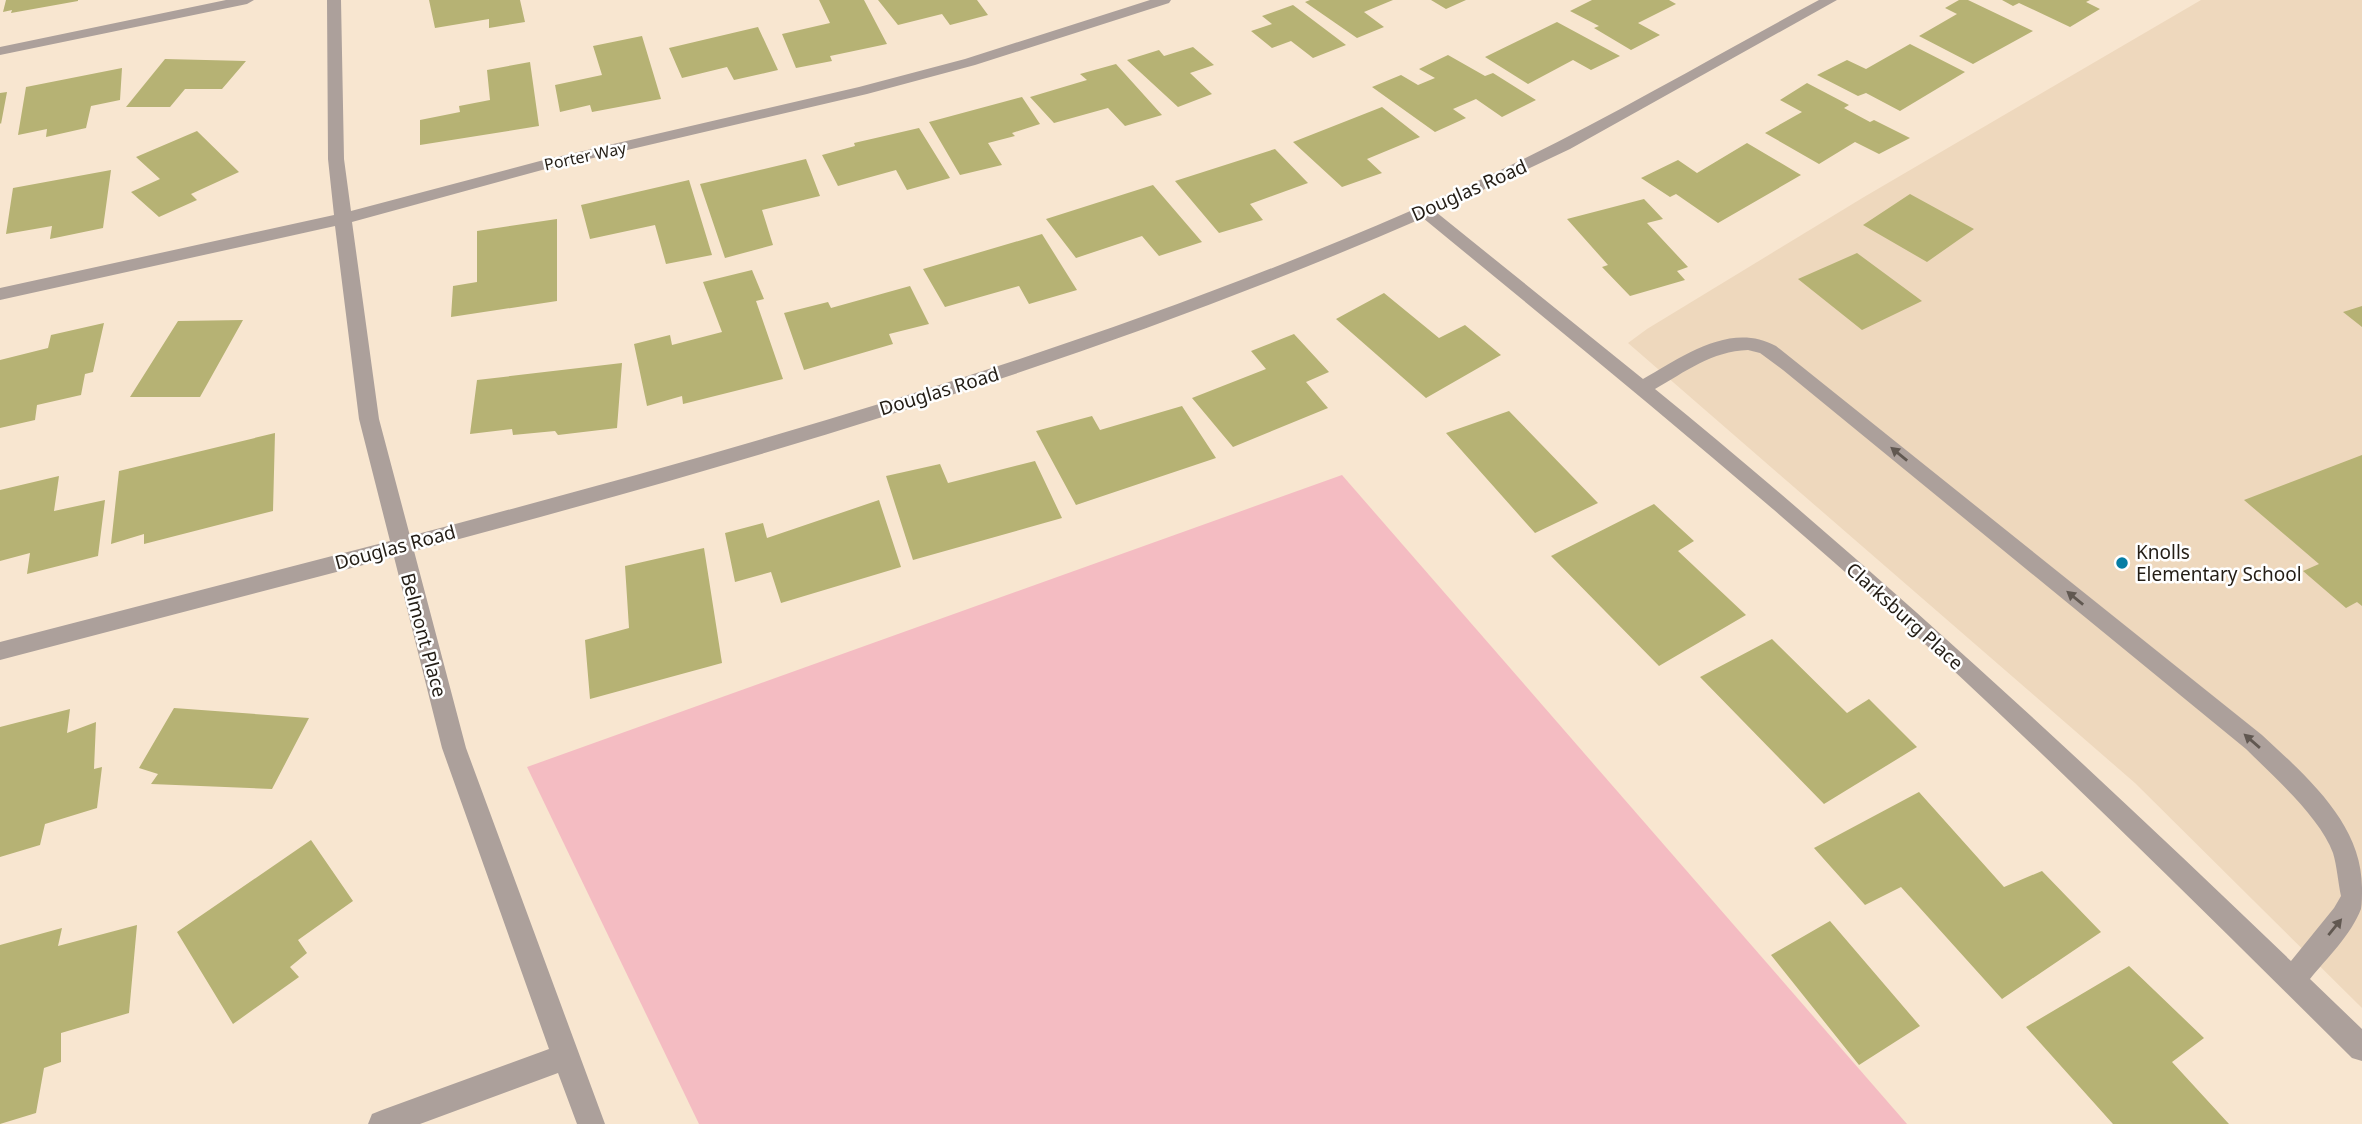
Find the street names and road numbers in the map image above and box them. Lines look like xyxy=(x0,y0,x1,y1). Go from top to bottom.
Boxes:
street label: Porter Way xyxy=(542,136,629,175)
street label: Douglas Road xyxy=(1407,153,1531,227)
street label: Douglas Road xyxy=(876,360,1002,422)
street label: Douglas Road xyxy=(332,518,458,576)
street label: Clarksburg Place xyxy=(1841,556,1969,676)
street label: Belmont Place xyxy=(395,570,453,700)

